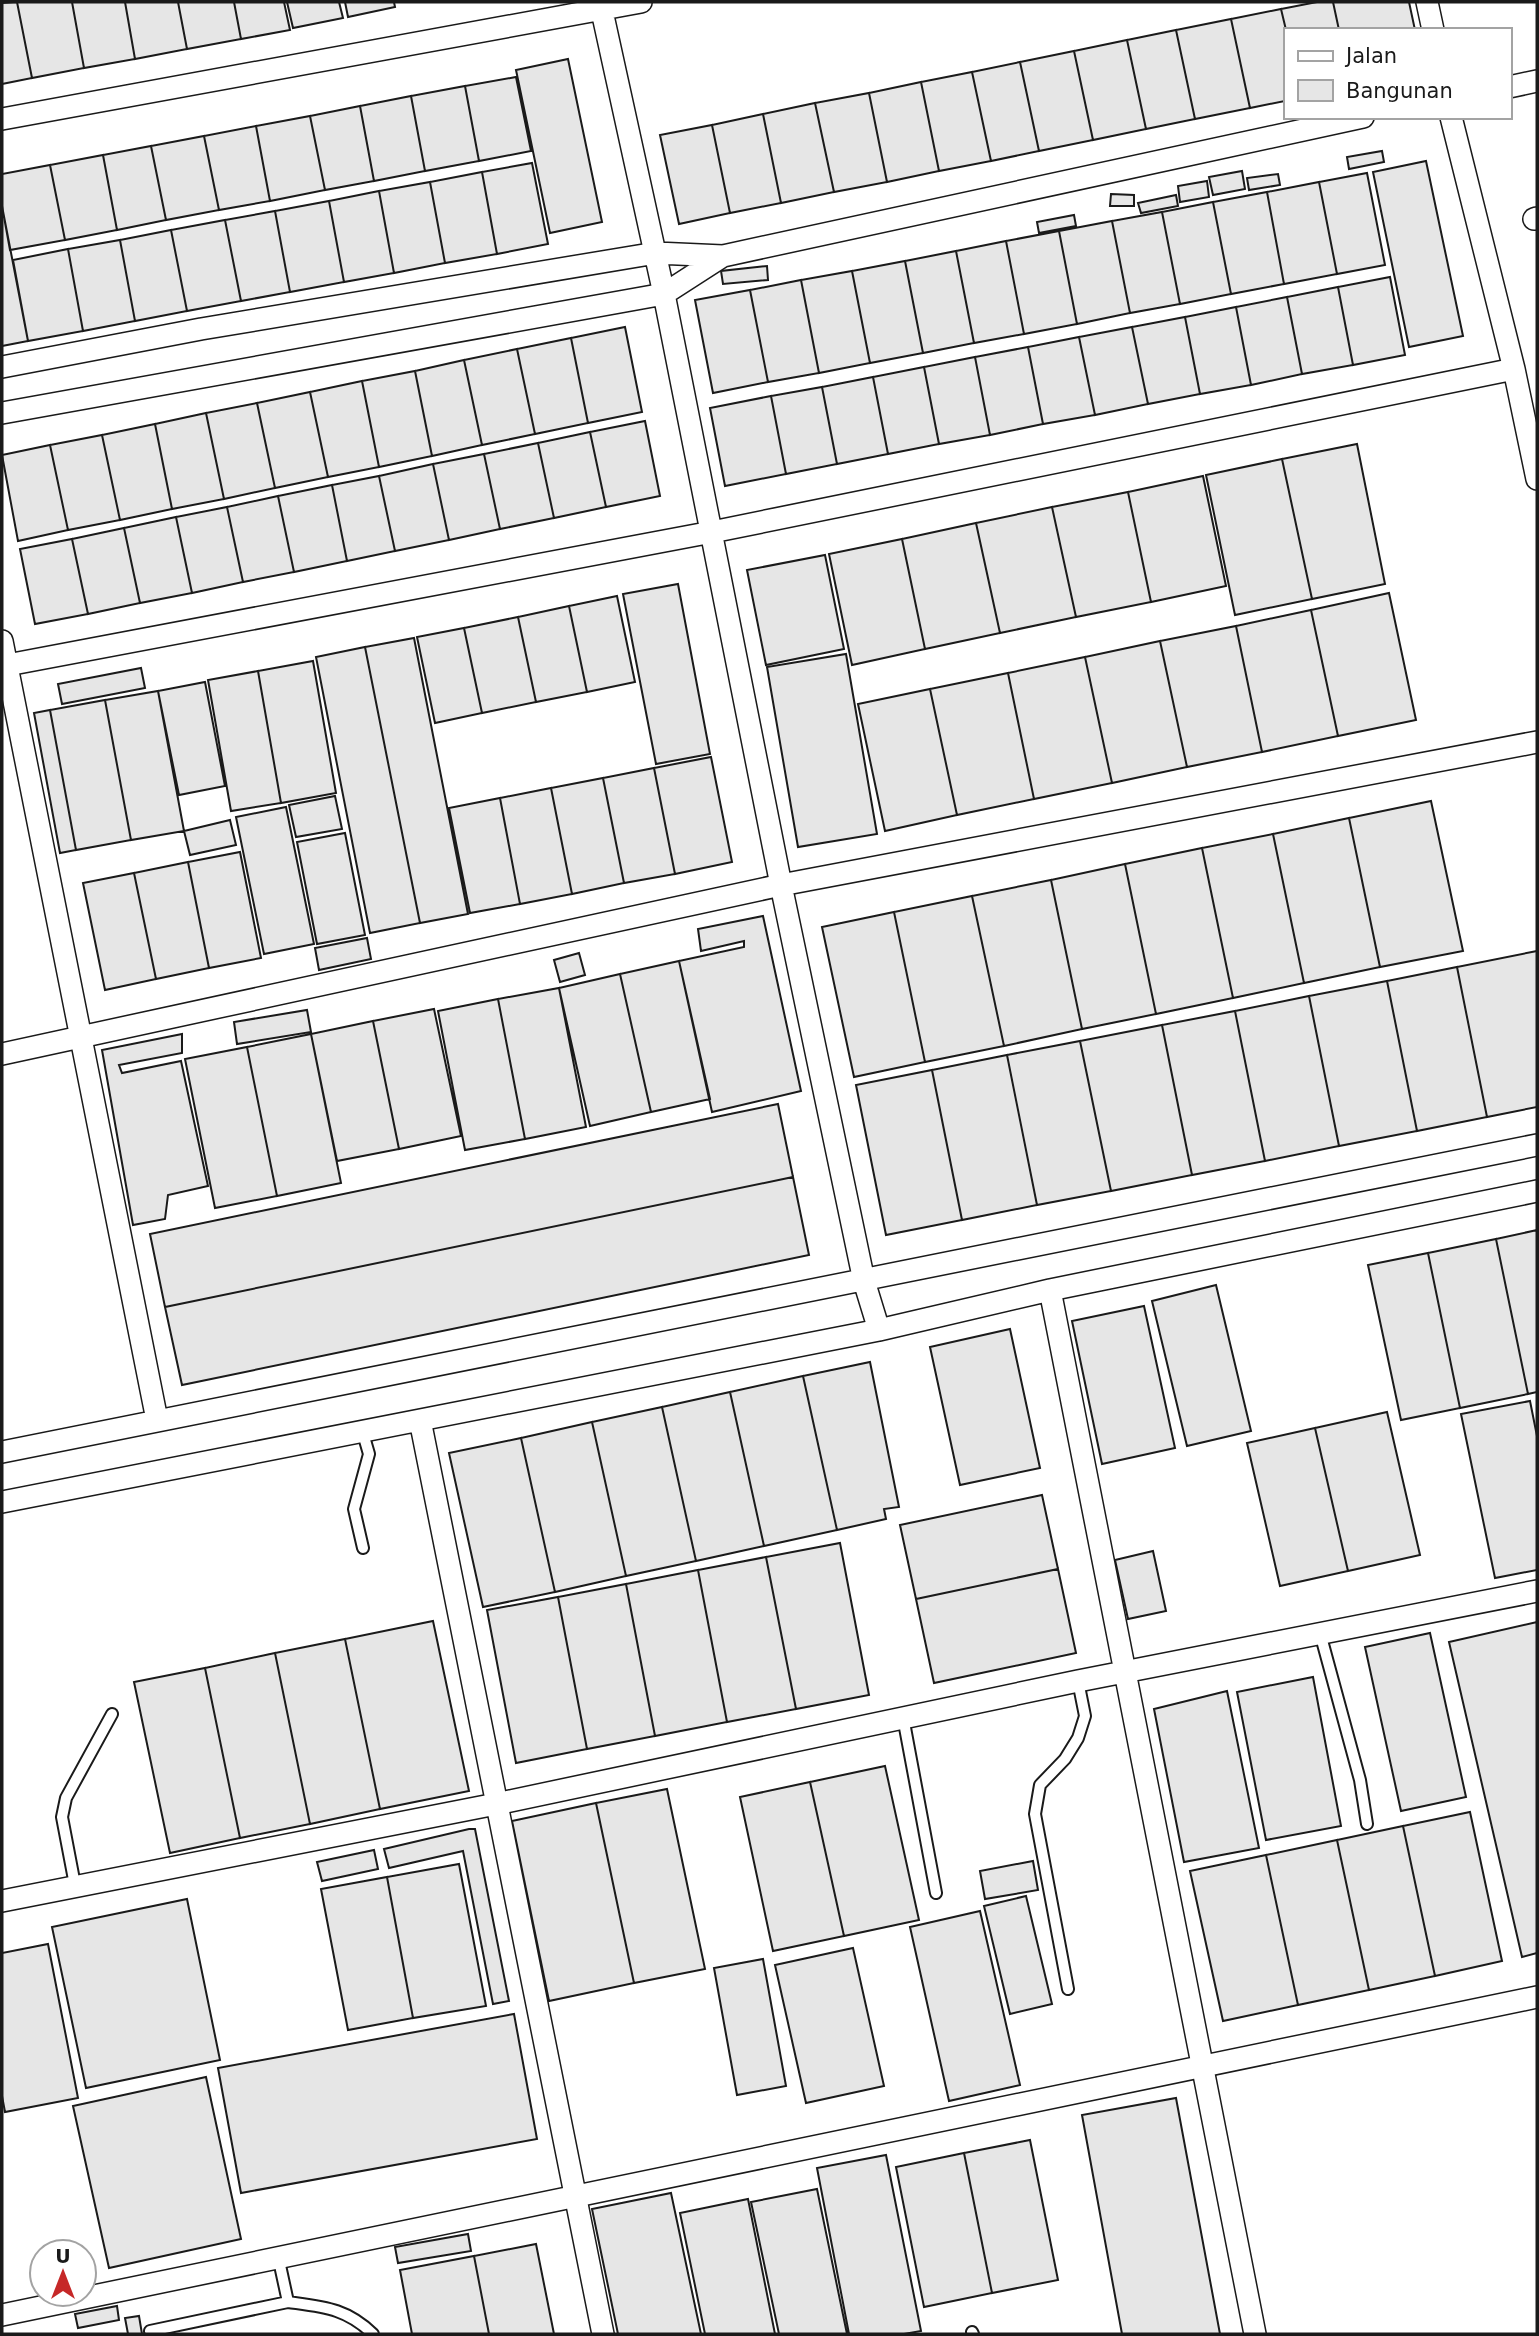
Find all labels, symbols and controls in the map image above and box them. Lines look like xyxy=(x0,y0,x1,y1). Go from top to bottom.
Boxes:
legend xyxy=(1284,28,1511,119)
text: Jalan xyxy=(1344,44,1397,68)
text: Bangunan xyxy=(1346,79,1453,103)
north arrow xyxy=(28,2238,98,2308)
text: U xyxy=(55,2245,71,2267)

